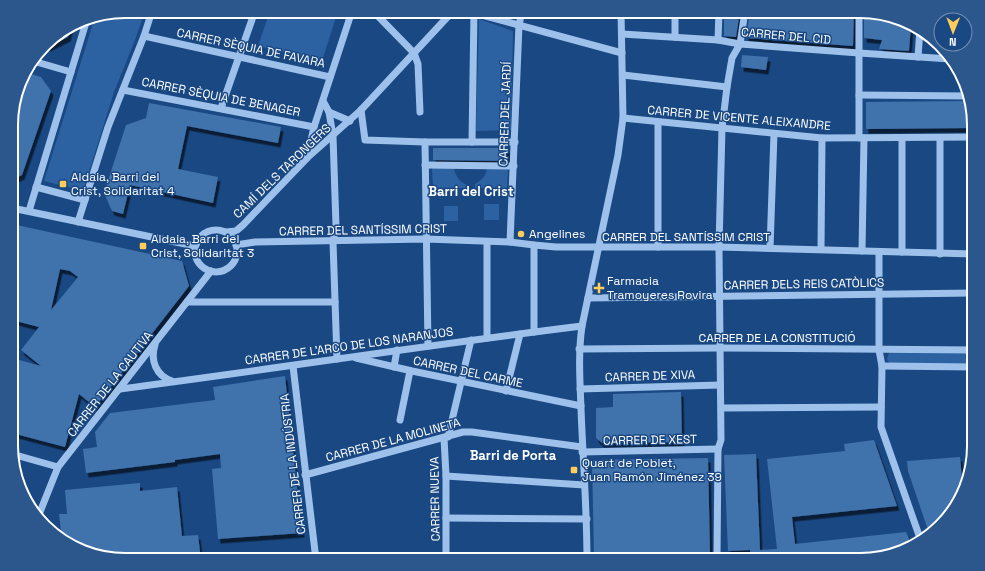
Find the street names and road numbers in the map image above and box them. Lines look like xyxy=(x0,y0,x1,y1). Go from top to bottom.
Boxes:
street label: CARRER SÈQUIA DE FAVARA xyxy=(175,24,327,72)
street label: CARRER DEL CID xyxy=(740,24,832,48)
street label: CARRER DEL JARDÍ xyxy=(495,61,515,167)
street label: CARRER SÈQUIA DE BENAGER xyxy=(140,74,302,120)
street label: CARRER DE VICENTE ALEIXANDRE xyxy=(647,102,832,134)
street label: CAMÍ DELS TARONGERS xyxy=(230,120,334,222)
street label: CARRER DEL SANTÍSSIM CRIST xyxy=(279,221,447,239)
street label: CARRER DEL SANTÍSSIM CRIST xyxy=(602,229,770,245)
street label: CARRER DELS REIS CATÒLICS xyxy=(724,275,884,293)
street label: CARRER DE L'ARCO DE LOS NARANJOS xyxy=(244,323,454,369)
street label: CARRER DE LA CAUTIVA xyxy=(64,328,157,440)
street label: CARRER DE LA CONSTITUCIÓ xyxy=(699,330,855,346)
street label: CARRER DEL CARME xyxy=(412,353,525,391)
street label: CARRER DE XIVA xyxy=(605,366,696,386)
street label: CARRER DE LA INDÚSTRIA xyxy=(276,392,310,535)
street label: CARRER DE LA MOLINETA xyxy=(324,414,463,466)
street label: CARRER DE XEST xyxy=(603,431,697,449)
street label: CARRER NUEVA xyxy=(426,456,444,542)

